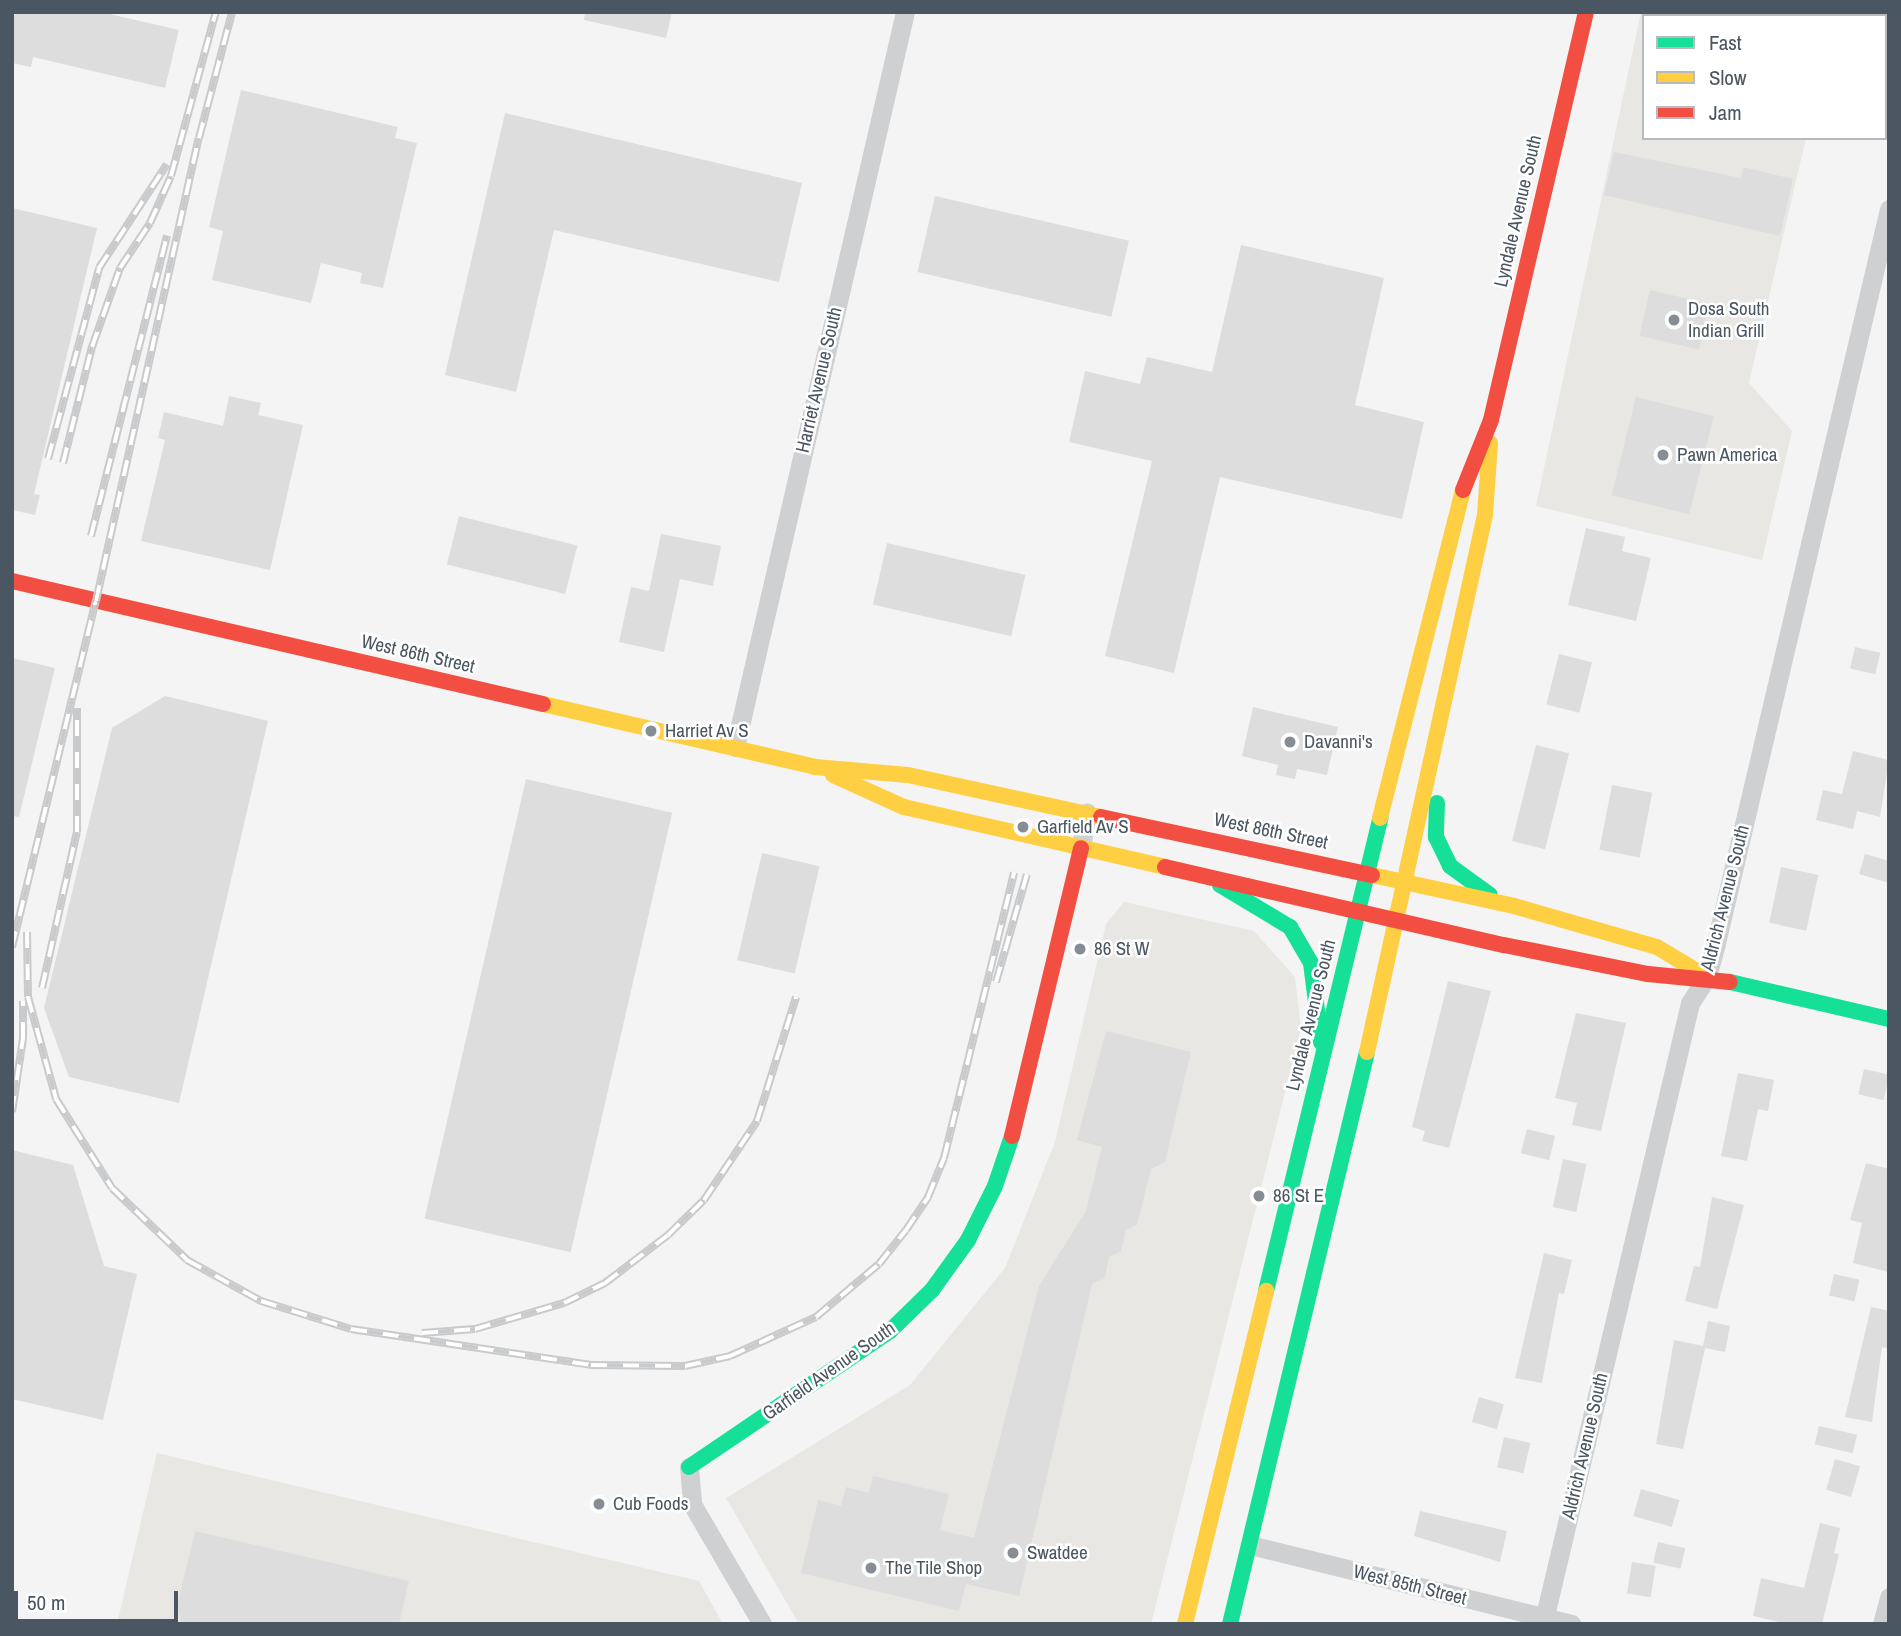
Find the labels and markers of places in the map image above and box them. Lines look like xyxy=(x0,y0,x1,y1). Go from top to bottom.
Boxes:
place label: Dosa South Indian Grill xyxy=(1688,298,1769,342)
marker: Dosa South Indian Grill xyxy=(1666,312,1682,328)
place label: Pawn America xyxy=(1677,444,1778,466)
marker: Pawn America xyxy=(1655,447,1671,463)
place label: Harriet Av S xyxy=(665,720,750,742)
marker: Harriet Av S xyxy=(643,723,659,739)
place label: Davanni's xyxy=(1304,731,1373,753)
marker: Davanni's xyxy=(1282,734,1298,750)
place label: Garfield Av S xyxy=(1037,816,1129,838)
marker: Garfield Av S xyxy=(1015,819,1031,835)
place label: 86 St W xyxy=(1094,938,1149,960)
marker: 86 St W xyxy=(1072,941,1088,957)
place label: 86 St E xyxy=(1273,1185,1324,1207)
marker: 86 St E xyxy=(1251,1188,1267,1204)
place label: Cub Foods xyxy=(613,1493,688,1515)
marker: Cub Foods xyxy=(591,1496,607,1512)
place label: Swatdee xyxy=(1027,1542,1088,1564)
marker: Swatdee xyxy=(1005,1545,1021,1561)
place label: The Tile Shop xyxy=(885,1557,983,1579)
marker: The Tile Shop xyxy=(863,1560,879,1576)

